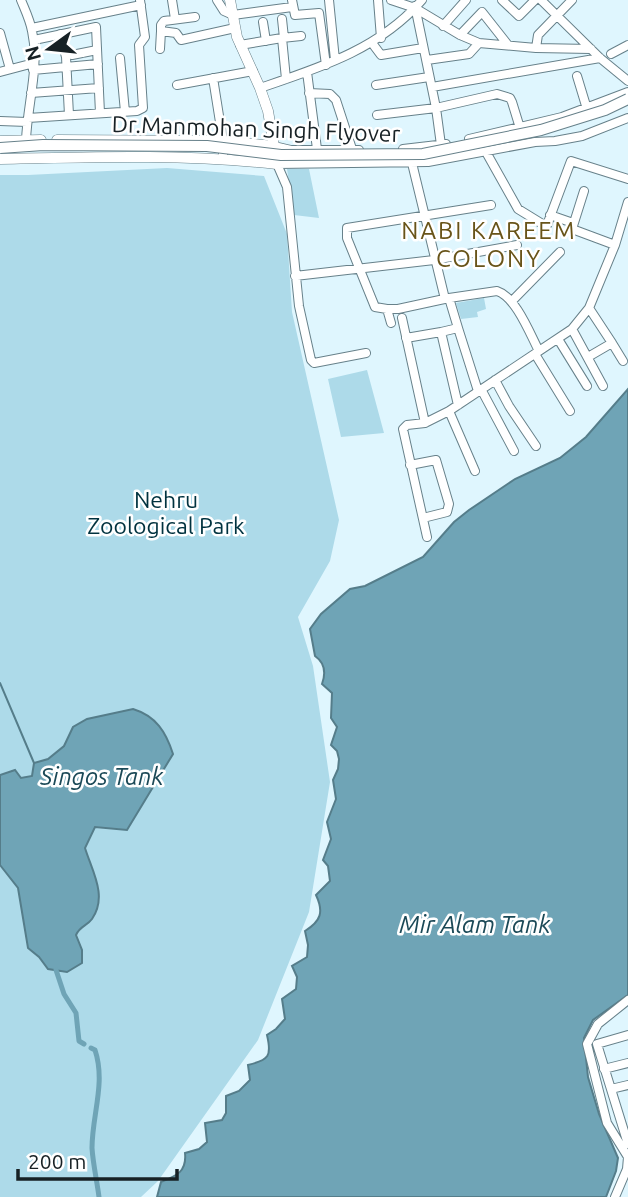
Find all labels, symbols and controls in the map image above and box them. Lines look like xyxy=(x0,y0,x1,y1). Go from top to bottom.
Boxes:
north arrow xyxy=(14,14,84,84)
text: N xyxy=(20,44,45,63)
street label: Dr.Manmohan Singh Flyover xyxy=(111,111,401,146)
district label: NABI KAREEM COLONY xyxy=(401,217,577,272)
park label: Nehru Zoological Park xyxy=(87,487,245,538)
water label: Singos Tank xyxy=(39,763,164,790)
water label: Mir Alam Tank xyxy=(399,911,551,938)
scale bar xyxy=(18,1138,177,1182)
text: 200 m xyxy=(28,1149,86,1173)

